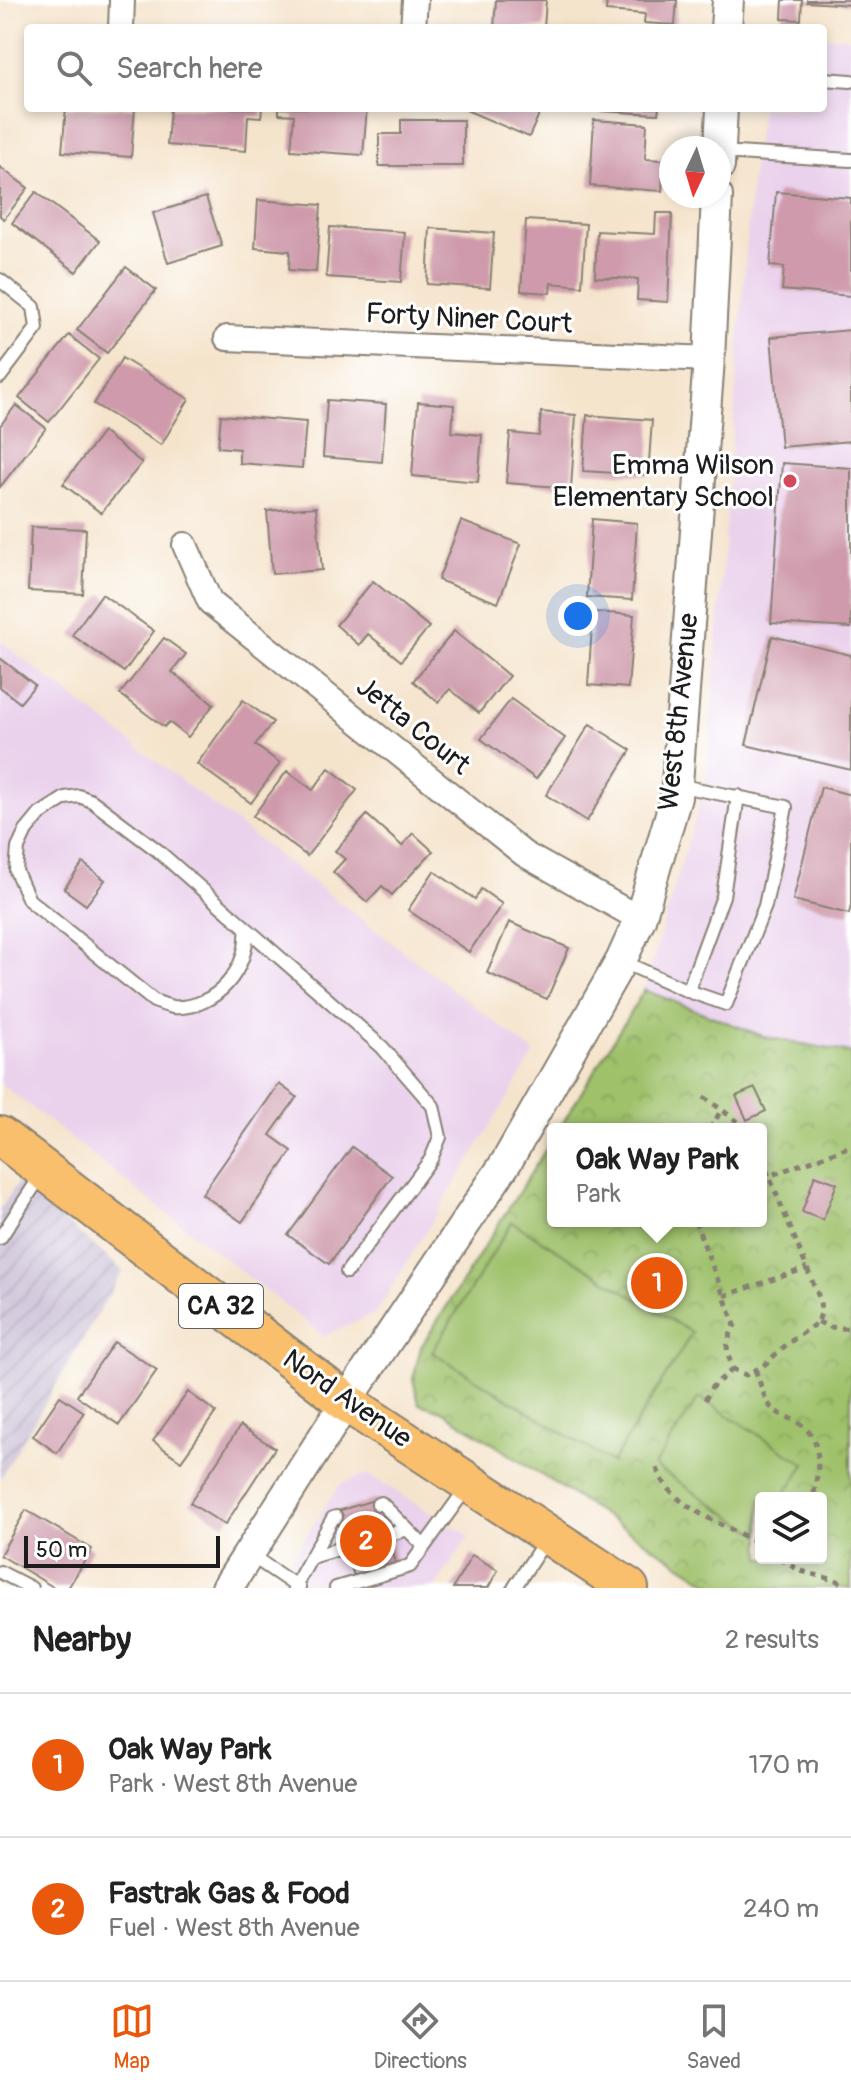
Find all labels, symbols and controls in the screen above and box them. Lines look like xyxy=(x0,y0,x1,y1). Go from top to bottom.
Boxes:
search box xyxy=(24,24,827,112)
icon: search xyxy=(52,46,96,90)
text: Search here xyxy=(116,50,263,87)
north arrow xyxy=(659,136,731,208)
street label: Forty Niner Court xyxy=(365,296,574,342)
place label: Emma Wilson Elementary School xyxy=(553,448,774,515)
marker: Emma Wilson Elementary School xyxy=(781,472,799,490)
your location xyxy=(558,596,598,636)
street label: West 8th Avenue xyxy=(651,611,707,812)
street label: Jetta Court xyxy=(349,669,478,783)
popup xyxy=(547,1123,767,1227)
text: Oak Way Park xyxy=(575,1141,739,1178)
text: Park xyxy=(575,1178,621,1210)
pin: 1 xyxy=(631,1253,683,1313)
road number: CA 32 xyxy=(179,1284,263,1328)
street label: Nord Avenue xyxy=(276,1342,418,1456)
map controls xyxy=(755,1492,827,1564)
button: layers xyxy=(755,1492,827,1564)
pin: 2 xyxy=(340,1511,392,1571)
scale bar xyxy=(24,1532,220,1568)
text: 50 m xyxy=(36,1536,87,1564)
text: Nearby xyxy=(32,1619,131,1662)
text: 2 results xyxy=(725,1624,819,1656)
text: Oak Way Park xyxy=(108,1731,271,1768)
text: 1 xyxy=(53,1749,63,1781)
text: 170 m xyxy=(749,1749,819,1781)
text: Park · West 8th Avenue xyxy=(108,1768,357,1800)
text: Fastrak Gas & Food xyxy=(108,1875,350,1912)
text: 2 xyxy=(51,1893,65,1925)
text: 240 m xyxy=(743,1893,819,1925)
text: Fuel · West 8th Avenue xyxy=(108,1912,360,1944)
tab: Map xyxy=(110,1999,154,2075)
tab: Directions xyxy=(374,1999,467,2075)
tab: Saved xyxy=(687,1999,741,2075)

